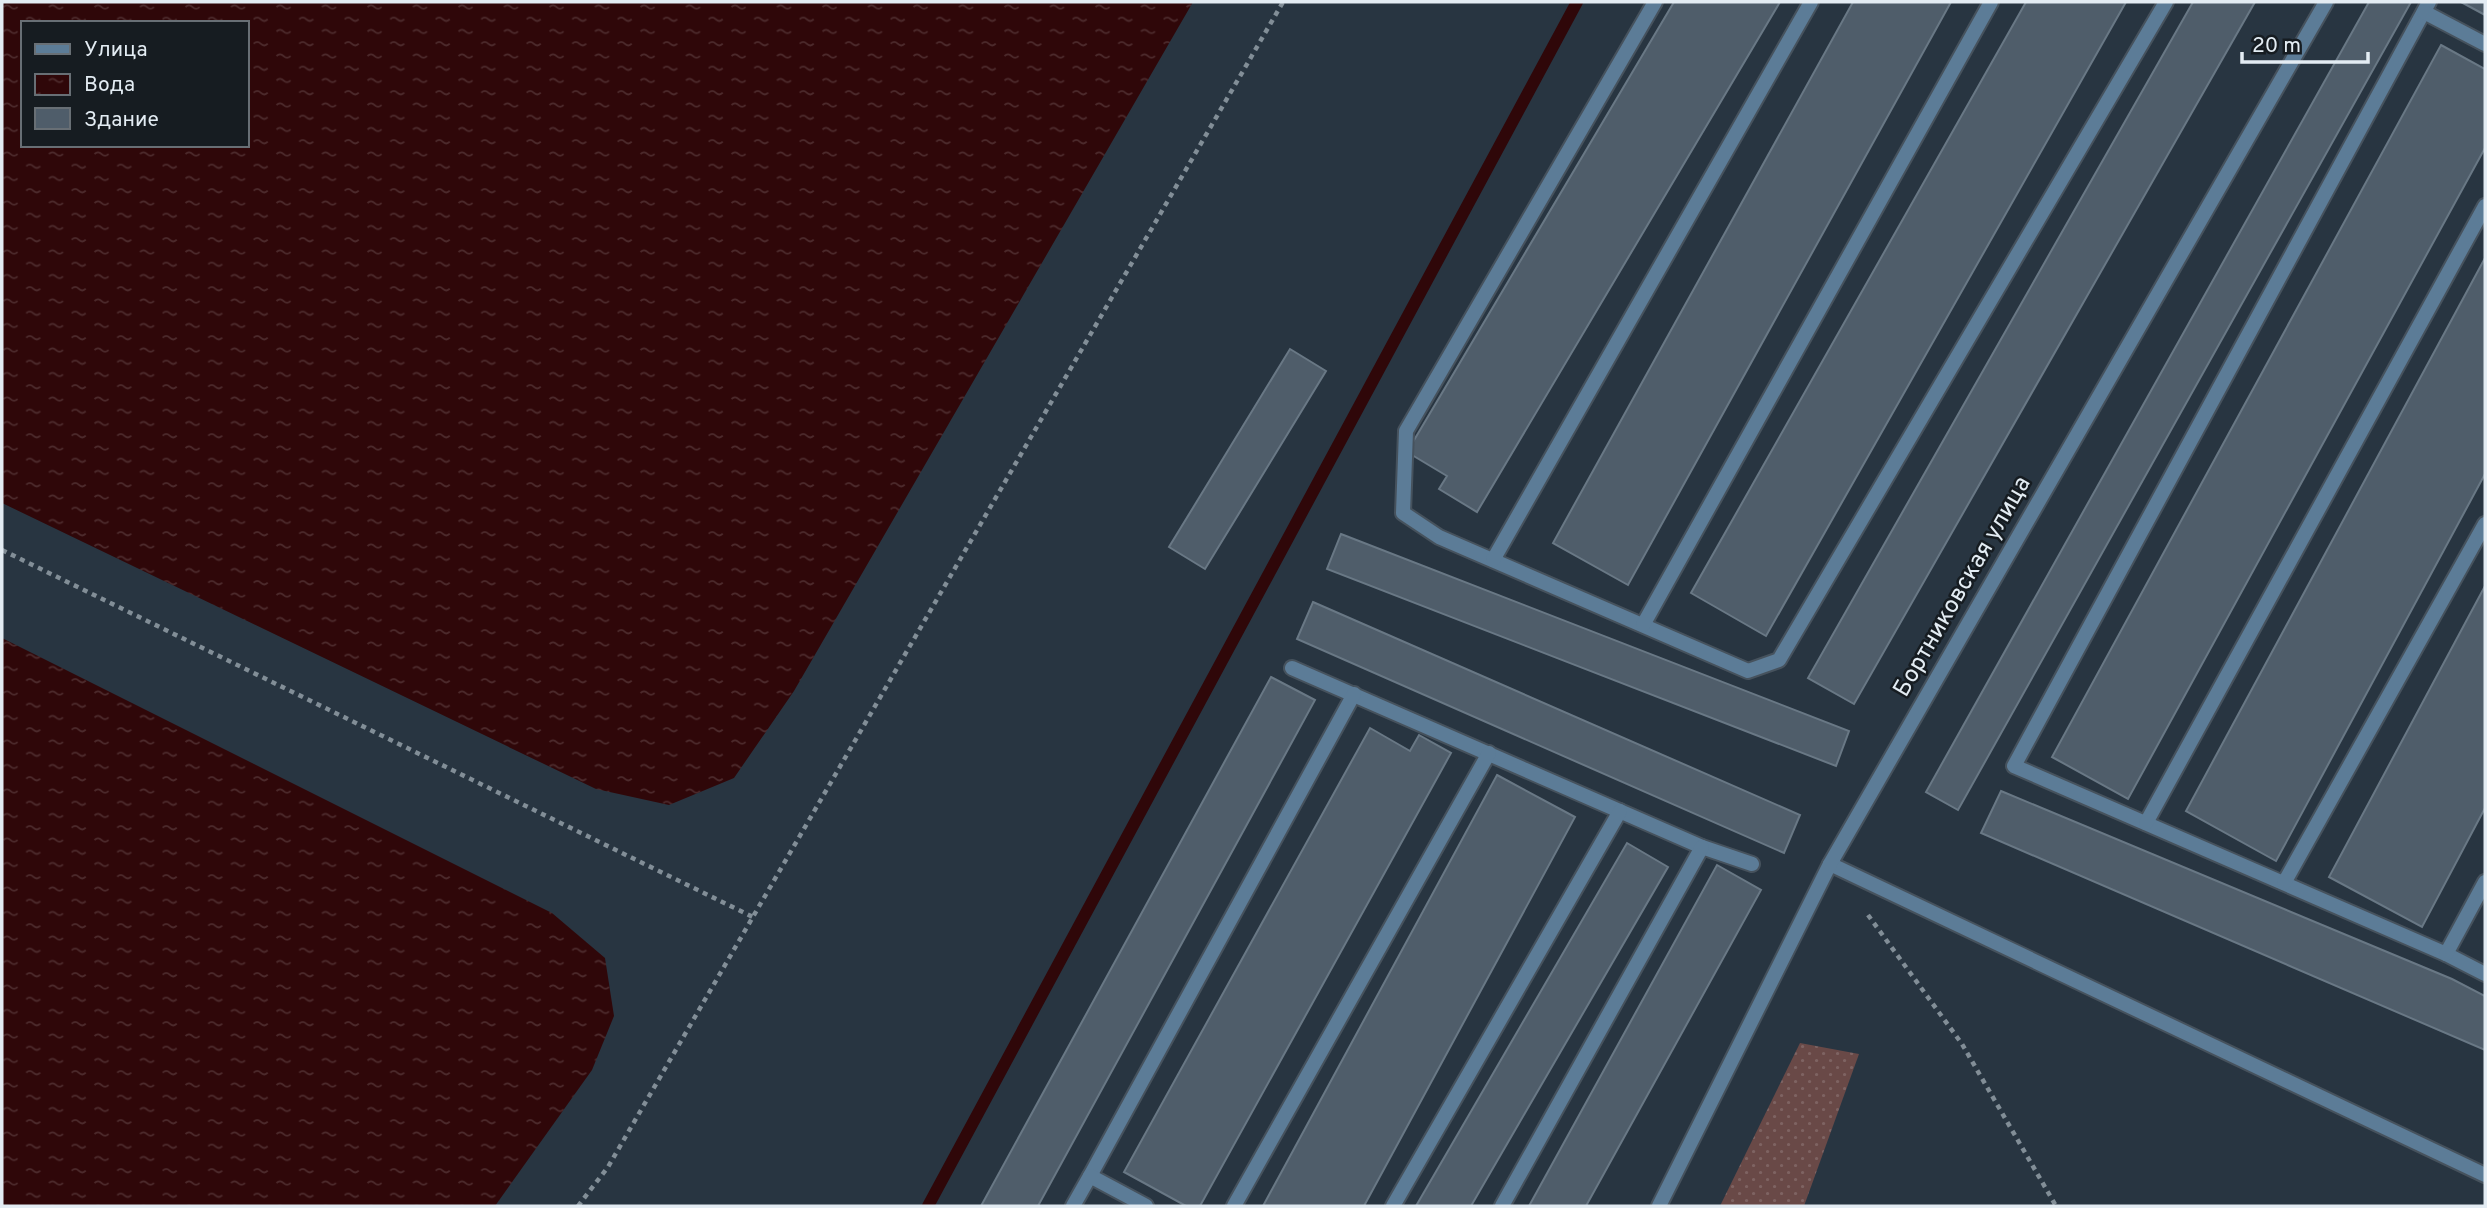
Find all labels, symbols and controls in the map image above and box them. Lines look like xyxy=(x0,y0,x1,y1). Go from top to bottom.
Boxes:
legend xyxy=(21,21,248,147)
scale bar xyxy=(2242,21,2368,65)
text: 20 m xyxy=(2252,33,2301,60)
text: Улица xyxy=(84,37,148,64)
text: Вода xyxy=(84,72,135,99)
text: Здание xyxy=(84,107,159,134)
street label: Бортниковская улица xyxy=(1888,471,2038,703)

